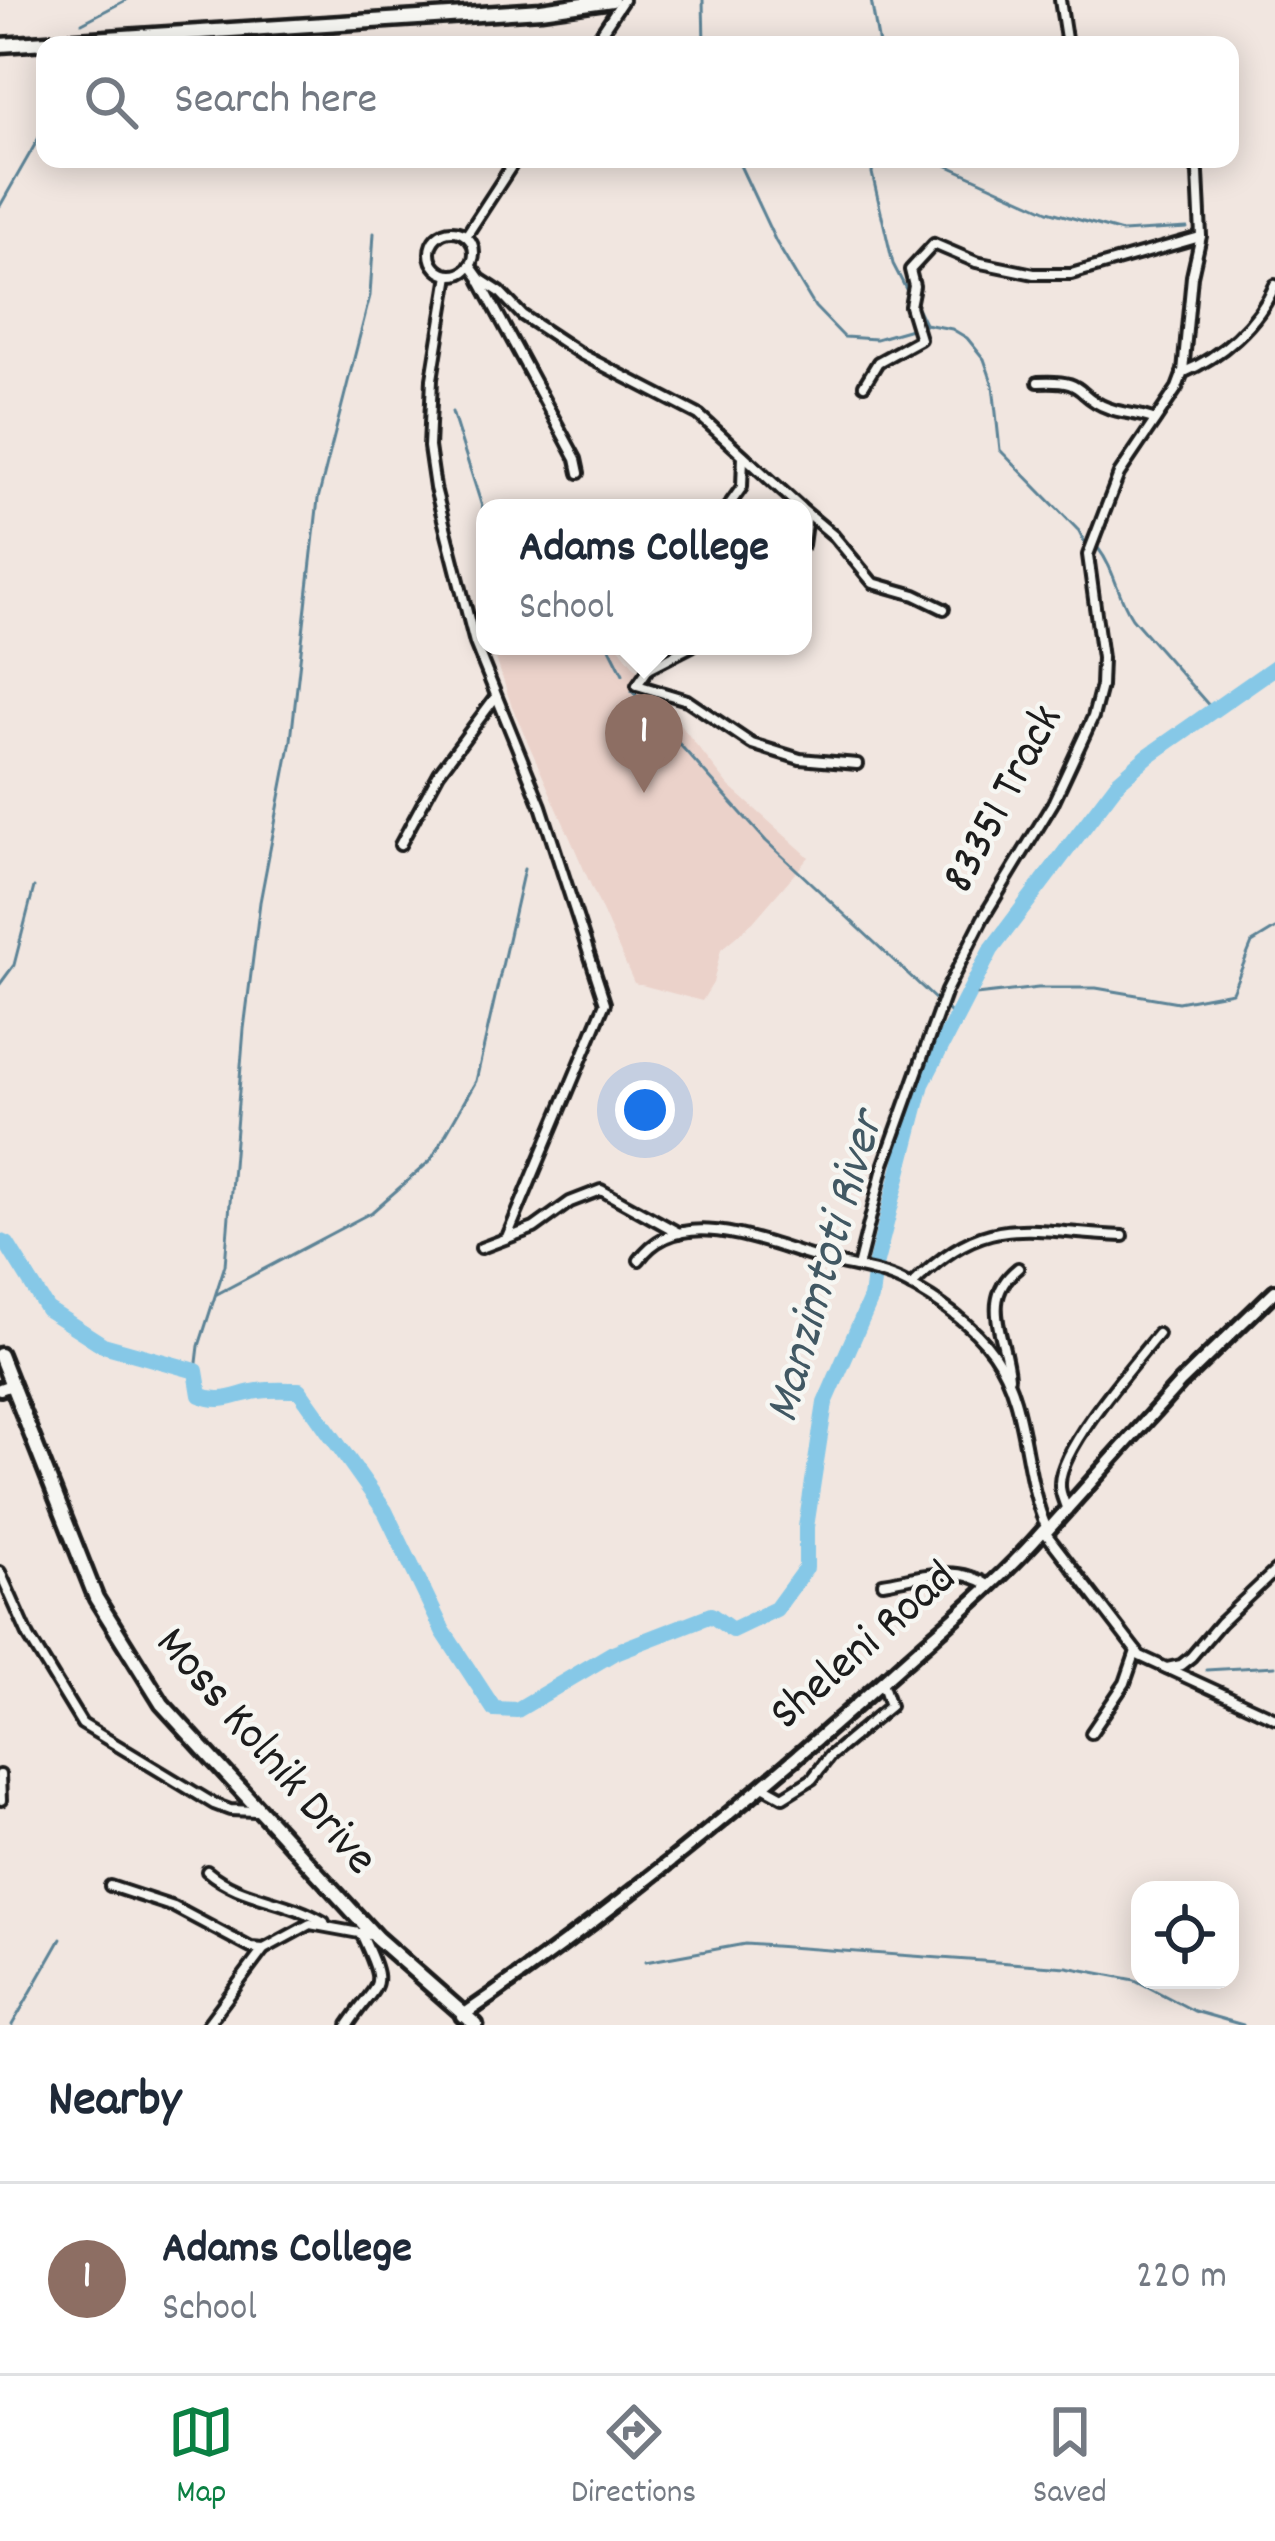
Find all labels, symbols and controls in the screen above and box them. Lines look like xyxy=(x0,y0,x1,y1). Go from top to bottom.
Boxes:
search box xyxy=(36,36,1239,168)
icon: search xyxy=(78,69,144,135)
text: Search here xyxy=(174,70,377,134)
popup xyxy=(476,499,812,655)
text: Adams College xyxy=(519,518,769,582)
text: School xyxy=(519,582,614,637)
pin: 1 xyxy=(605,694,683,793)
street label: 83351 Track xyxy=(927,694,1083,906)
your location xyxy=(615,1080,675,1140)
water label: Manzimtoti River xyxy=(749,1100,908,1431)
street label: Sheleni Road xyxy=(756,1547,974,1749)
street label: Moss Kolnik Drive xyxy=(136,1613,392,1893)
map controls xyxy=(1131,1881,1239,1989)
button: locate xyxy=(1131,1881,1239,1989)
text: Nearby xyxy=(48,2067,181,2139)
text: Adams College xyxy=(162,2219,412,2283)
text: 1 xyxy=(83,2251,91,2306)
text: 220 m xyxy=(1136,2251,1227,2306)
text: School xyxy=(162,2283,257,2338)
tab: Map xyxy=(168,2399,234,2518)
tab: Directions xyxy=(571,2399,696,2518)
tab: Saved xyxy=(1033,2399,1107,2518)

